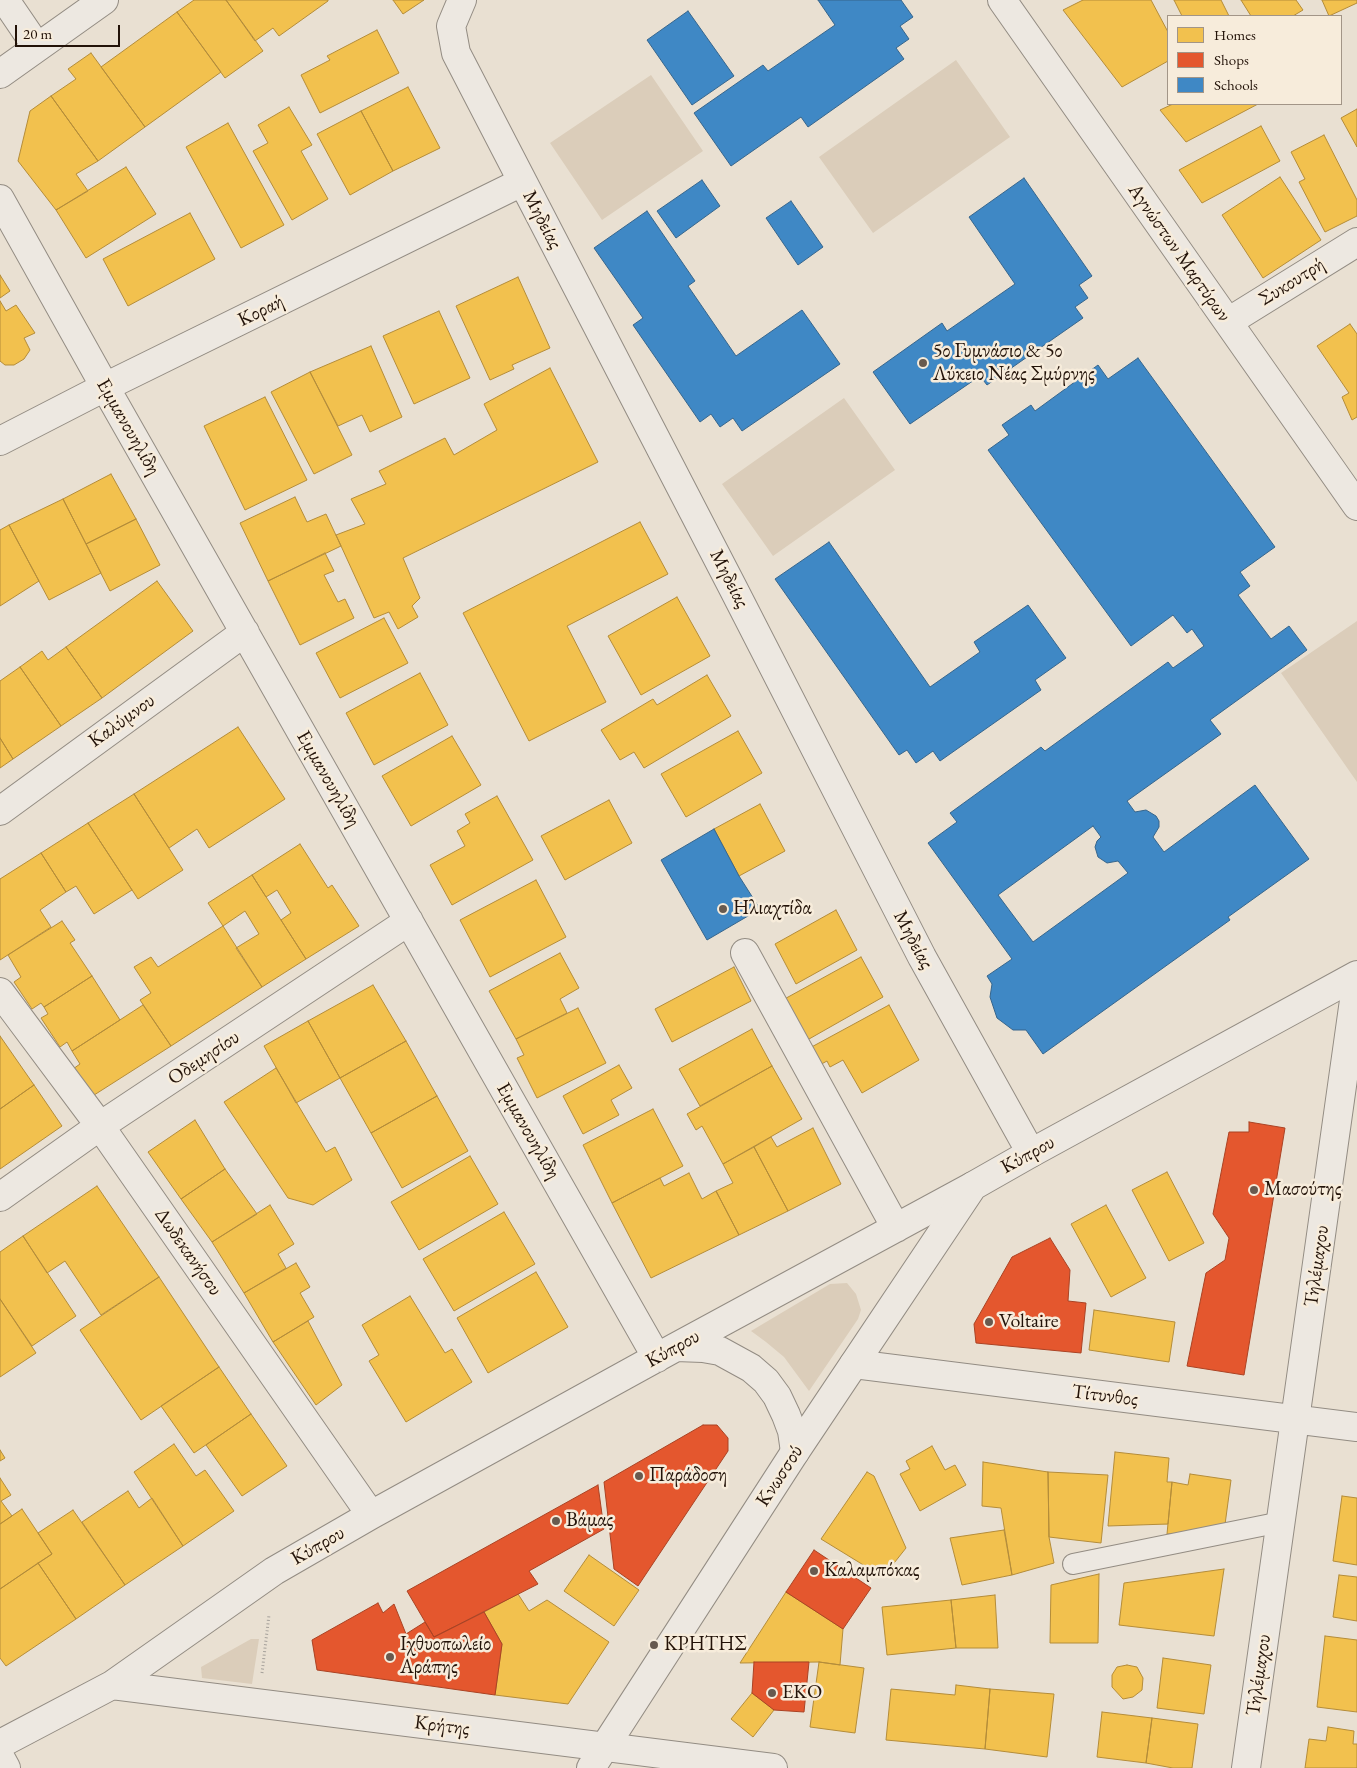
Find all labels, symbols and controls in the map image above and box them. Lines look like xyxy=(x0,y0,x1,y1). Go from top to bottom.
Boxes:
scale bar xyxy=(18,15,122,47)
legend xyxy=(1167,15,1342,105)
text: 20 m xyxy=(23,24,52,43)
text: Homes xyxy=(1214,25,1256,44)
text: Shops xyxy=(1214,50,1249,69)
text: Schools xyxy=(1214,75,1258,94)
street label: Αγνώστων Μαρτύρων xyxy=(1122,179,1236,327)
street label: Μηδείας xyxy=(517,187,567,253)
street label: Συκουτρή xyxy=(1255,253,1329,311)
street label: Κοραή xyxy=(234,290,288,332)
place label: 5ο Γυμνάσιο & 5ο Λύκειο Νέας Σμύρνης xyxy=(933,340,1095,387)
marker: 5ο Γυμνάσιο & 5ο Λύκειο Νέας Σμύρνης xyxy=(917,357,929,369)
street label: Εμμανουηλίδη xyxy=(91,374,165,480)
street label: Μηδείας xyxy=(704,546,754,612)
street label: Καλύμνου xyxy=(84,689,160,753)
street label: Εμμανουηλίδη xyxy=(291,726,365,832)
place label: Ηλιαχτίδα xyxy=(733,897,811,921)
marker: Ηλιαχτίδα xyxy=(717,903,729,915)
street label: Μηδείας xyxy=(888,907,938,973)
street label: Οδεμησίου xyxy=(164,1025,244,1091)
street label: Εμμανουηλίδη xyxy=(491,1078,565,1184)
street label: Κύπρου xyxy=(997,1130,1059,1180)
place label: Μασούτης xyxy=(1264,1178,1342,1202)
marker: Μασούτης xyxy=(1248,1184,1260,1196)
street label: Δωδεκανήσου xyxy=(149,1203,227,1301)
street label: Τηλέμαχου xyxy=(1299,1224,1335,1308)
place label: Voltaire xyxy=(999,1310,1058,1334)
marker: Voltaire xyxy=(983,1316,995,1328)
street label: Κύπρου xyxy=(642,1324,704,1374)
street label: Τίτυνθος xyxy=(1070,1380,1140,1412)
street label: Κνωσσού xyxy=(751,1441,809,1511)
place label: Παράδοση xyxy=(649,1464,727,1488)
marker: Παράδοση xyxy=(633,1470,645,1482)
place label: Βάμας xyxy=(566,1509,613,1533)
marker: Βάμας xyxy=(550,1515,562,1527)
street label: Κύπρου xyxy=(287,1521,349,1571)
place label: Καλαμπόκας xyxy=(824,1559,920,1583)
marker: Καλαμπόκας xyxy=(808,1565,820,1577)
place label: Ιχθυοπωλείο Αράπης xyxy=(400,1633,491,1680)
place label: ΚΡΗΤΗΣ xyxy=(664,1633,747,1657)
street label: Τηλέμαχου xyxy=(1241,1633,1277,1717)
marker: ΚΡΗΤΗΣ xyxy=(648,1639,660,1651)
marker: Ιχθυοπωλείο Αράπης xyxy=(384,1651,396,1663)
place label: EKO xyxy=(782,1681,822,1705)
marker: EKO xyxy=(766,1687,778,1699)
street label: Κρήτης xyxy=(413,1711,471,1741)

